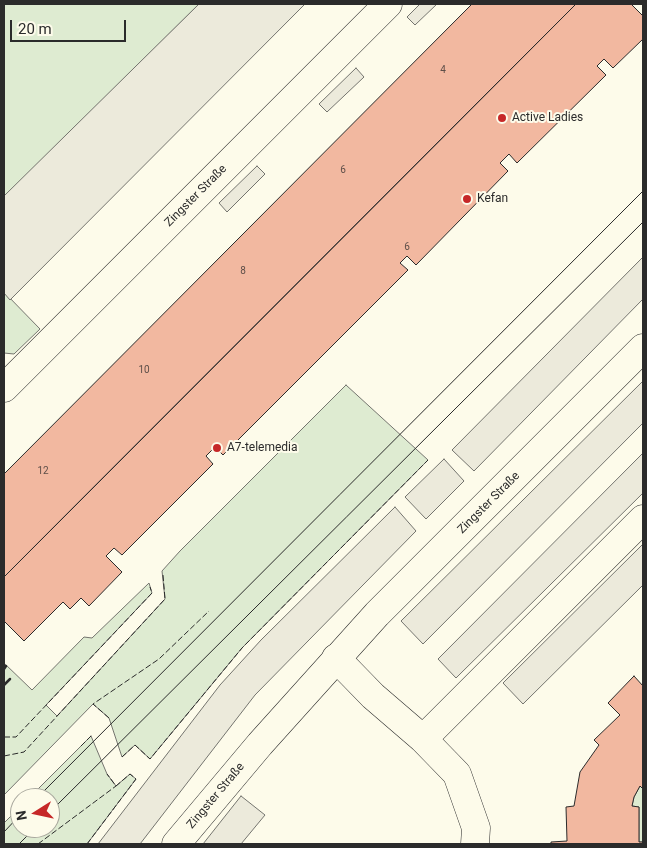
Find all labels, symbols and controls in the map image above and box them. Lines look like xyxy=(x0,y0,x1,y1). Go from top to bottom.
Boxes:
scale bar xyxy=(12,10,129,42)
text: 20 m xyxy=(18,20,52,38)
house number: 4 xyxy=(440,64,446,76)
place label: Active Ladies xyxy=(512,111,583,125)
marker: Active Ladies xyxy=(496,112,508,124)
street label: Zingster Straße xyxy=(162,162,230,230)
house number: 6 xyxy=(340,164,346,176)
place label: Kefan xyxy=(477,192,508,206)
marker: Kefan xyxy=(461,193,473,205)
house number: 6 xyxy=(404,241,410,253)
house number: 8 xyxy=(240,265,246,277)
house number: 10 xyxy=(138,364,150,376)
place label: A7-telemedia xyxy=(227,441,298,455)
marker: A7-telemedia xyxy=(211,442,223,454)
house number: 12 xyxy=(37,465,49,477)
street label: Zingster Straße xyxy=(455,469,523,537)
street label: Zingster Straße xyxy=(184,760,248,832)
north arrow xyxy=(10,788,60,838)
text: N xyxy=(12,809,30,822)

